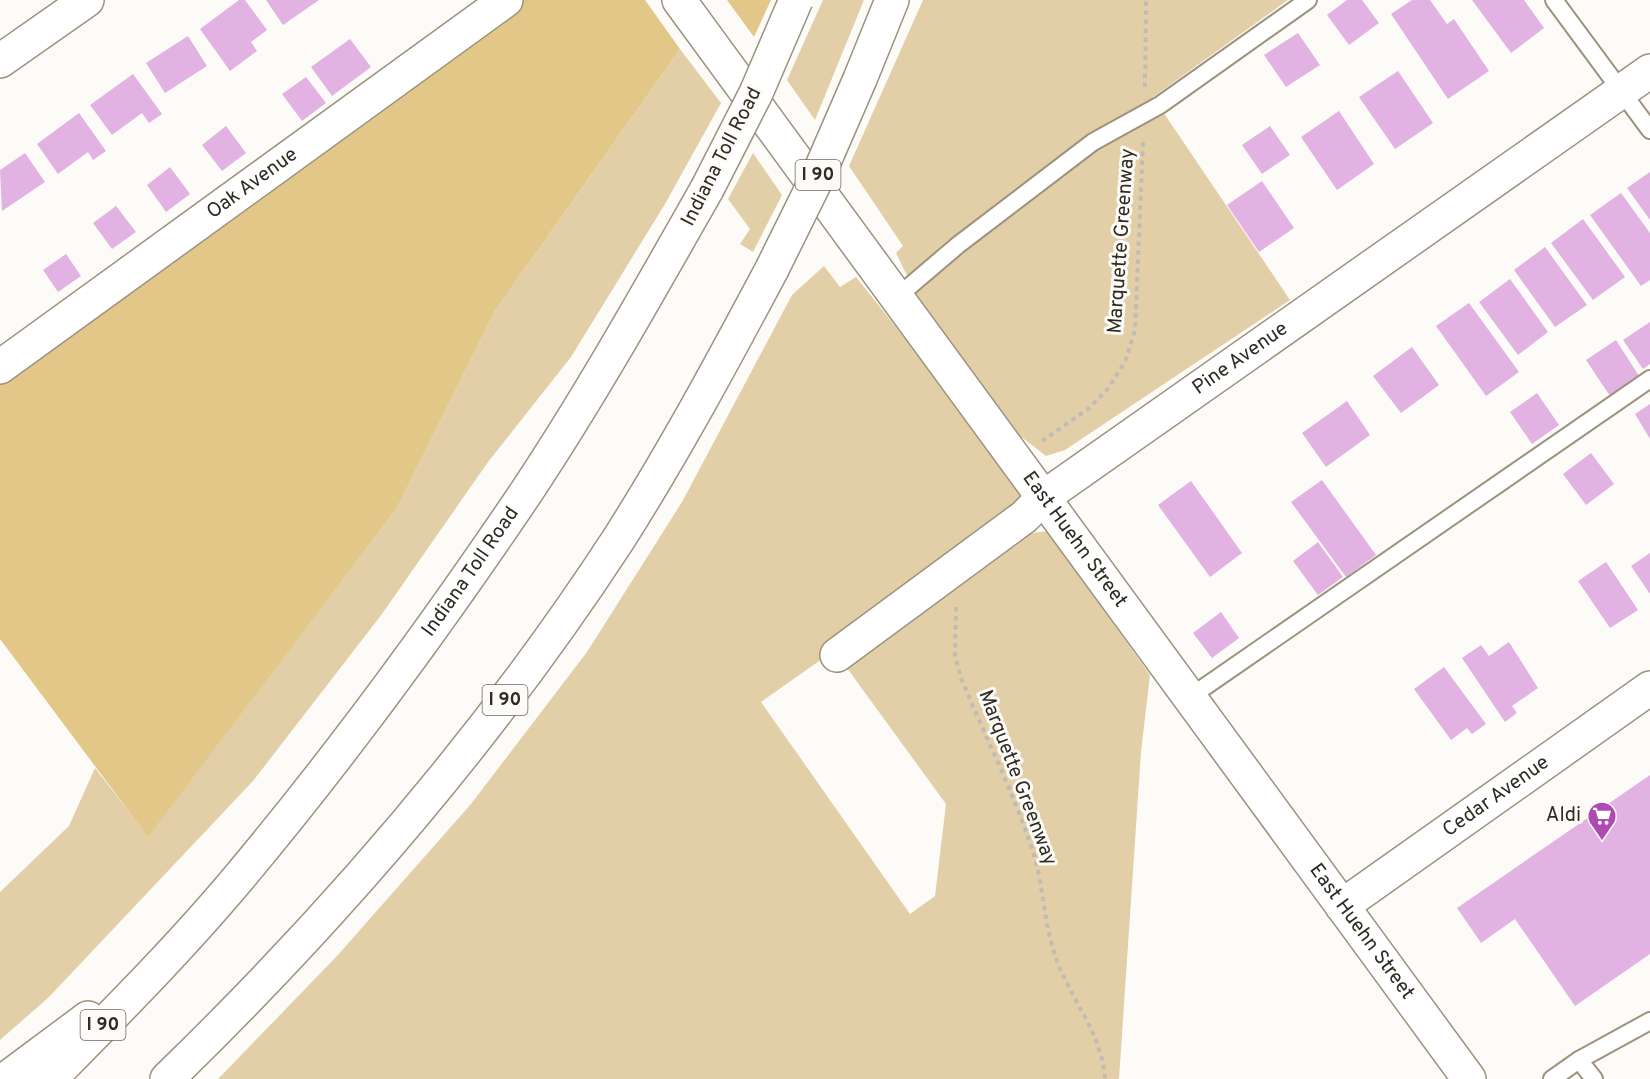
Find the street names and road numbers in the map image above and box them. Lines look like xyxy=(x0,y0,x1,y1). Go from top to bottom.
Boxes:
street label: Indiana Toll Road xyxy=(676,83,768,231)
street label: Oak Avenue xyxy=(202,142,303,226)
street label: Marquette Greenway xyxy=(1103,147,1141,335)
road number: I 90 xyxy=(796,160,840,190)
street label: Pine Avenue xyxy=(1188,316,1293,401)
street label: East Huehn Street xyxy=(1016,467,1133,613)
street label: Indiana Toll Road xyxy=(417,502,525,642)
road number: I 90 xyxy=(482,685,528,715)
street label: Marquette Greenway xyxy=(972,687,1062,869)
street label: Cedar Avenue xyxy=(1438,750,1555,843)
street label: East Huehn Street xyxy=(1303,859,1420,1005)
road number: I 90 xyxy=(80,1010,126,1040)

